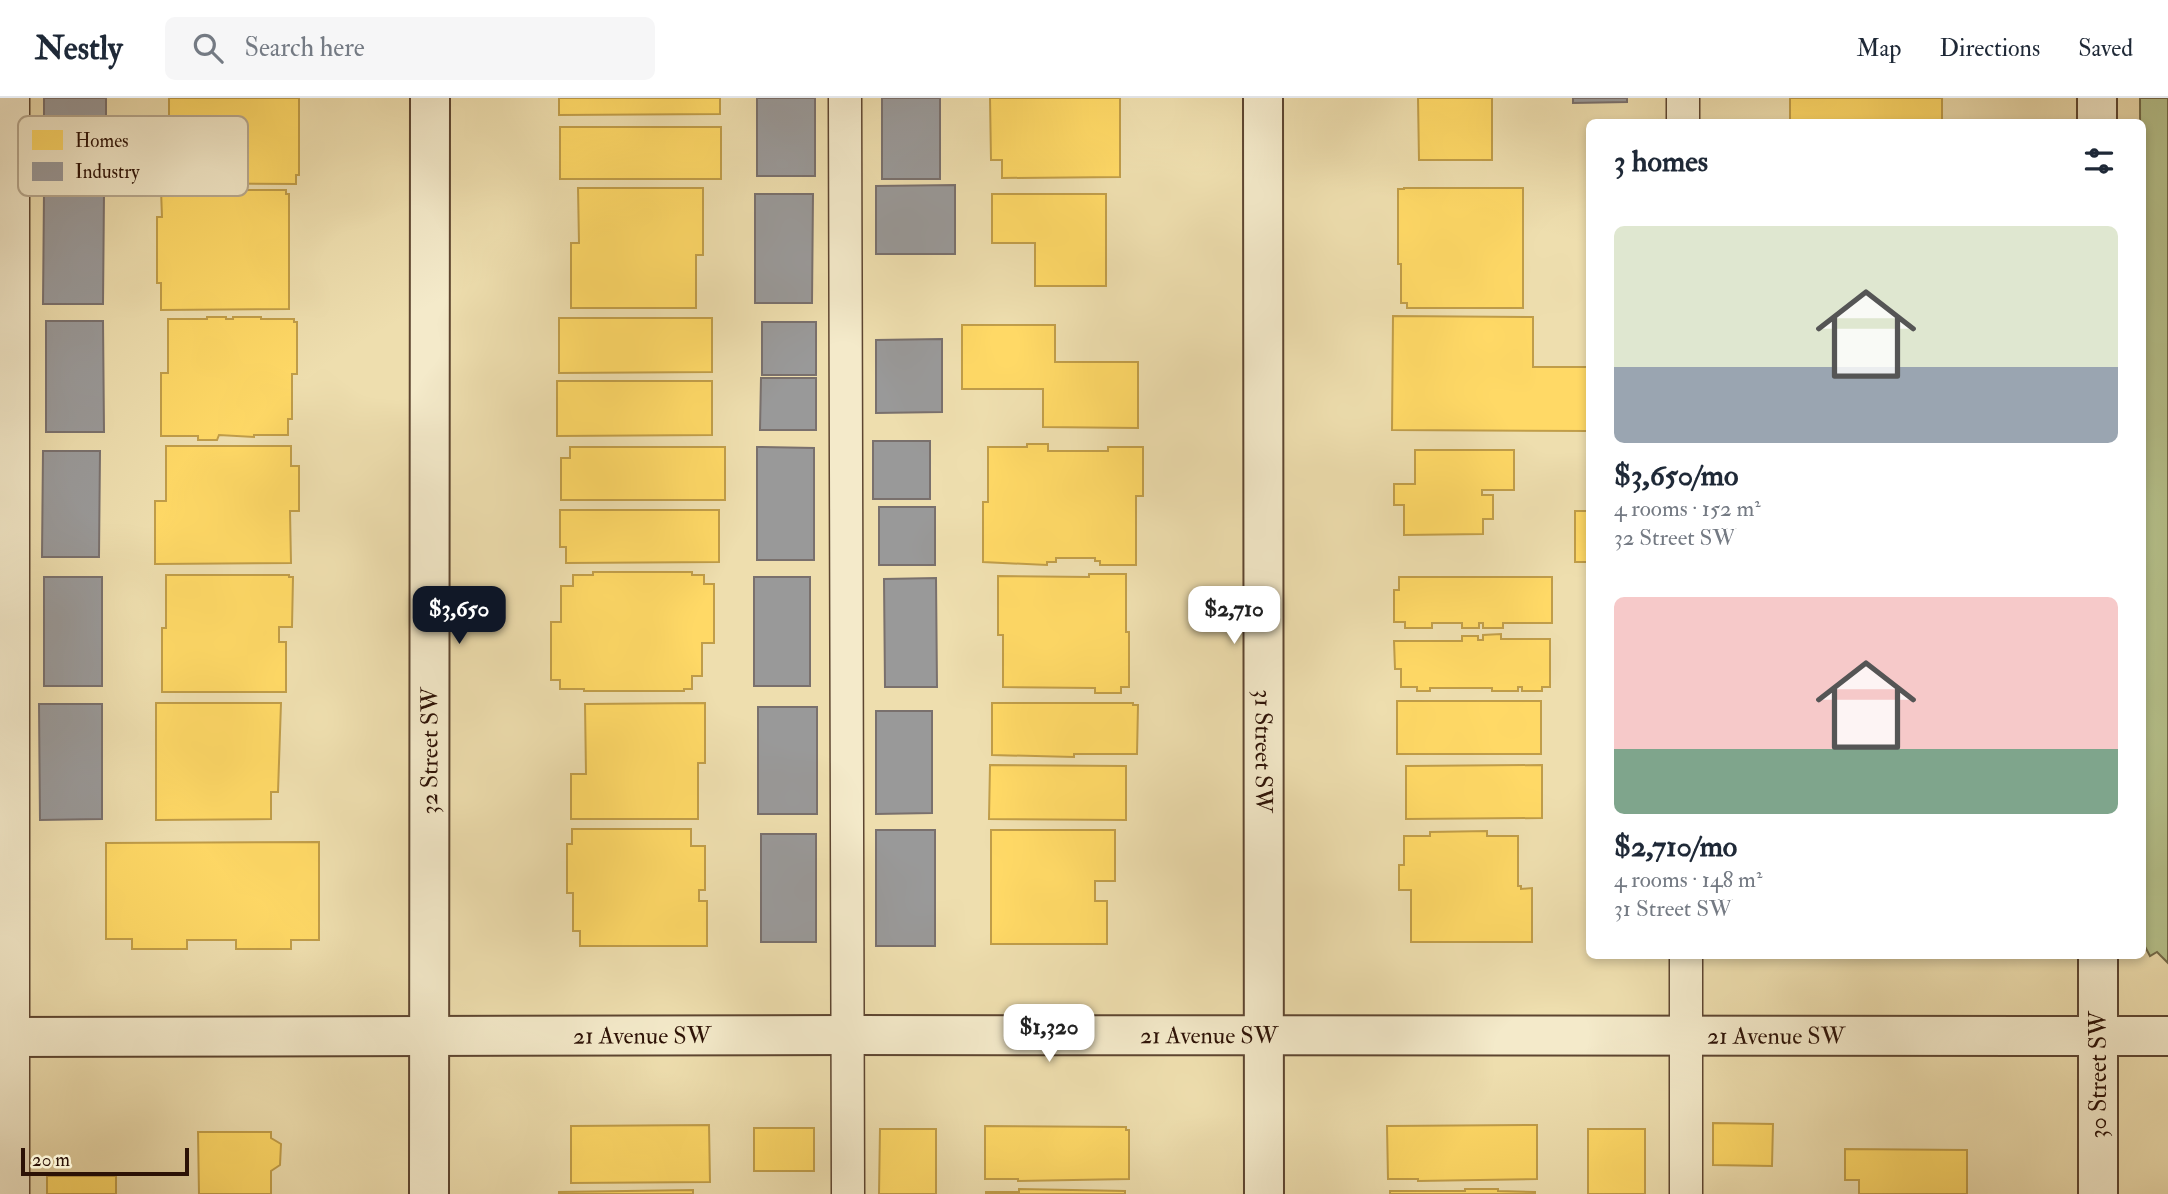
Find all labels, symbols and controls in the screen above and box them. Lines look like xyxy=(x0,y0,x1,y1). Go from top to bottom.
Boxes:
search box xyxy=(165,17,655,80)
text: Nestly xyxy=(35,28,123,69)
icon: search xyxy=(189,29,227,67)
text: Search here xyxy=(245,32,365,64)
text: Map xyxy=(1856,33,1901,64)
text: Directions xyxy=(1939,33,2040,64)
text: Saved xyxy=(2078,33,2133,64)
legend xyxy=(18,116,248,196)
text: Homes xyxy=(75,129,129,153)
icon: filters xyxy=(2080,142,2118,180)
text: 3 homes xyxy=(1614,143,1708,180)
text: Industry xyxy=(75,160,140,184)
icon: home xyxy=(1803,271,1929,397)
text: $3,650/mo xyxy=(1614,457,1738,494)
text: 4 rooms · 152 m² xyxy=(1614,494,1761,523)
text: 32 Street SW xyxy=(1614,523,1736,552)
pin: $3,650 xyxy=(402,587,516,646)
pin: $2,710 xyxy=(1177,587,1291,646)
text: $3,650 xyxy=(429,594,489,623)
text: $2,710 xyxy=(1204,594,1264,623)
icon: home xyxy=(1803,642,1929,768)
street label: 32 Street SW xyxy=(414,686,445,815)
street label: 31 Street SW xyxy=(1248,689,1279,814)
text: $2,710/mo xyxy=(1614,828,1737,865)
text: 4 rooms · 148 m² xyxy=(1614,865,1762,894)
text: 31 Street SW xyxy=(1614,894,1732,923)
pin: $1,320 xyxy=(992,1004,1106,1064)
street label: 30 Street SW xyxy=(2083,1010,2114,1139)
text: $1,320 xyxy=(1020,1012,1078,1041)
street label: 21 Avenue SW xyxy=(573,1020,713,1051)
street label: 21 Avenue SW xyxy=(1140,1020,1280,1051)
street label: 21 Avenue SW xyxy=(1707,1020,1847,1051)
scale bar xyxy=(21,1145,189,1177)
text: 20 m xyxy=(32,1148,70,1172)

